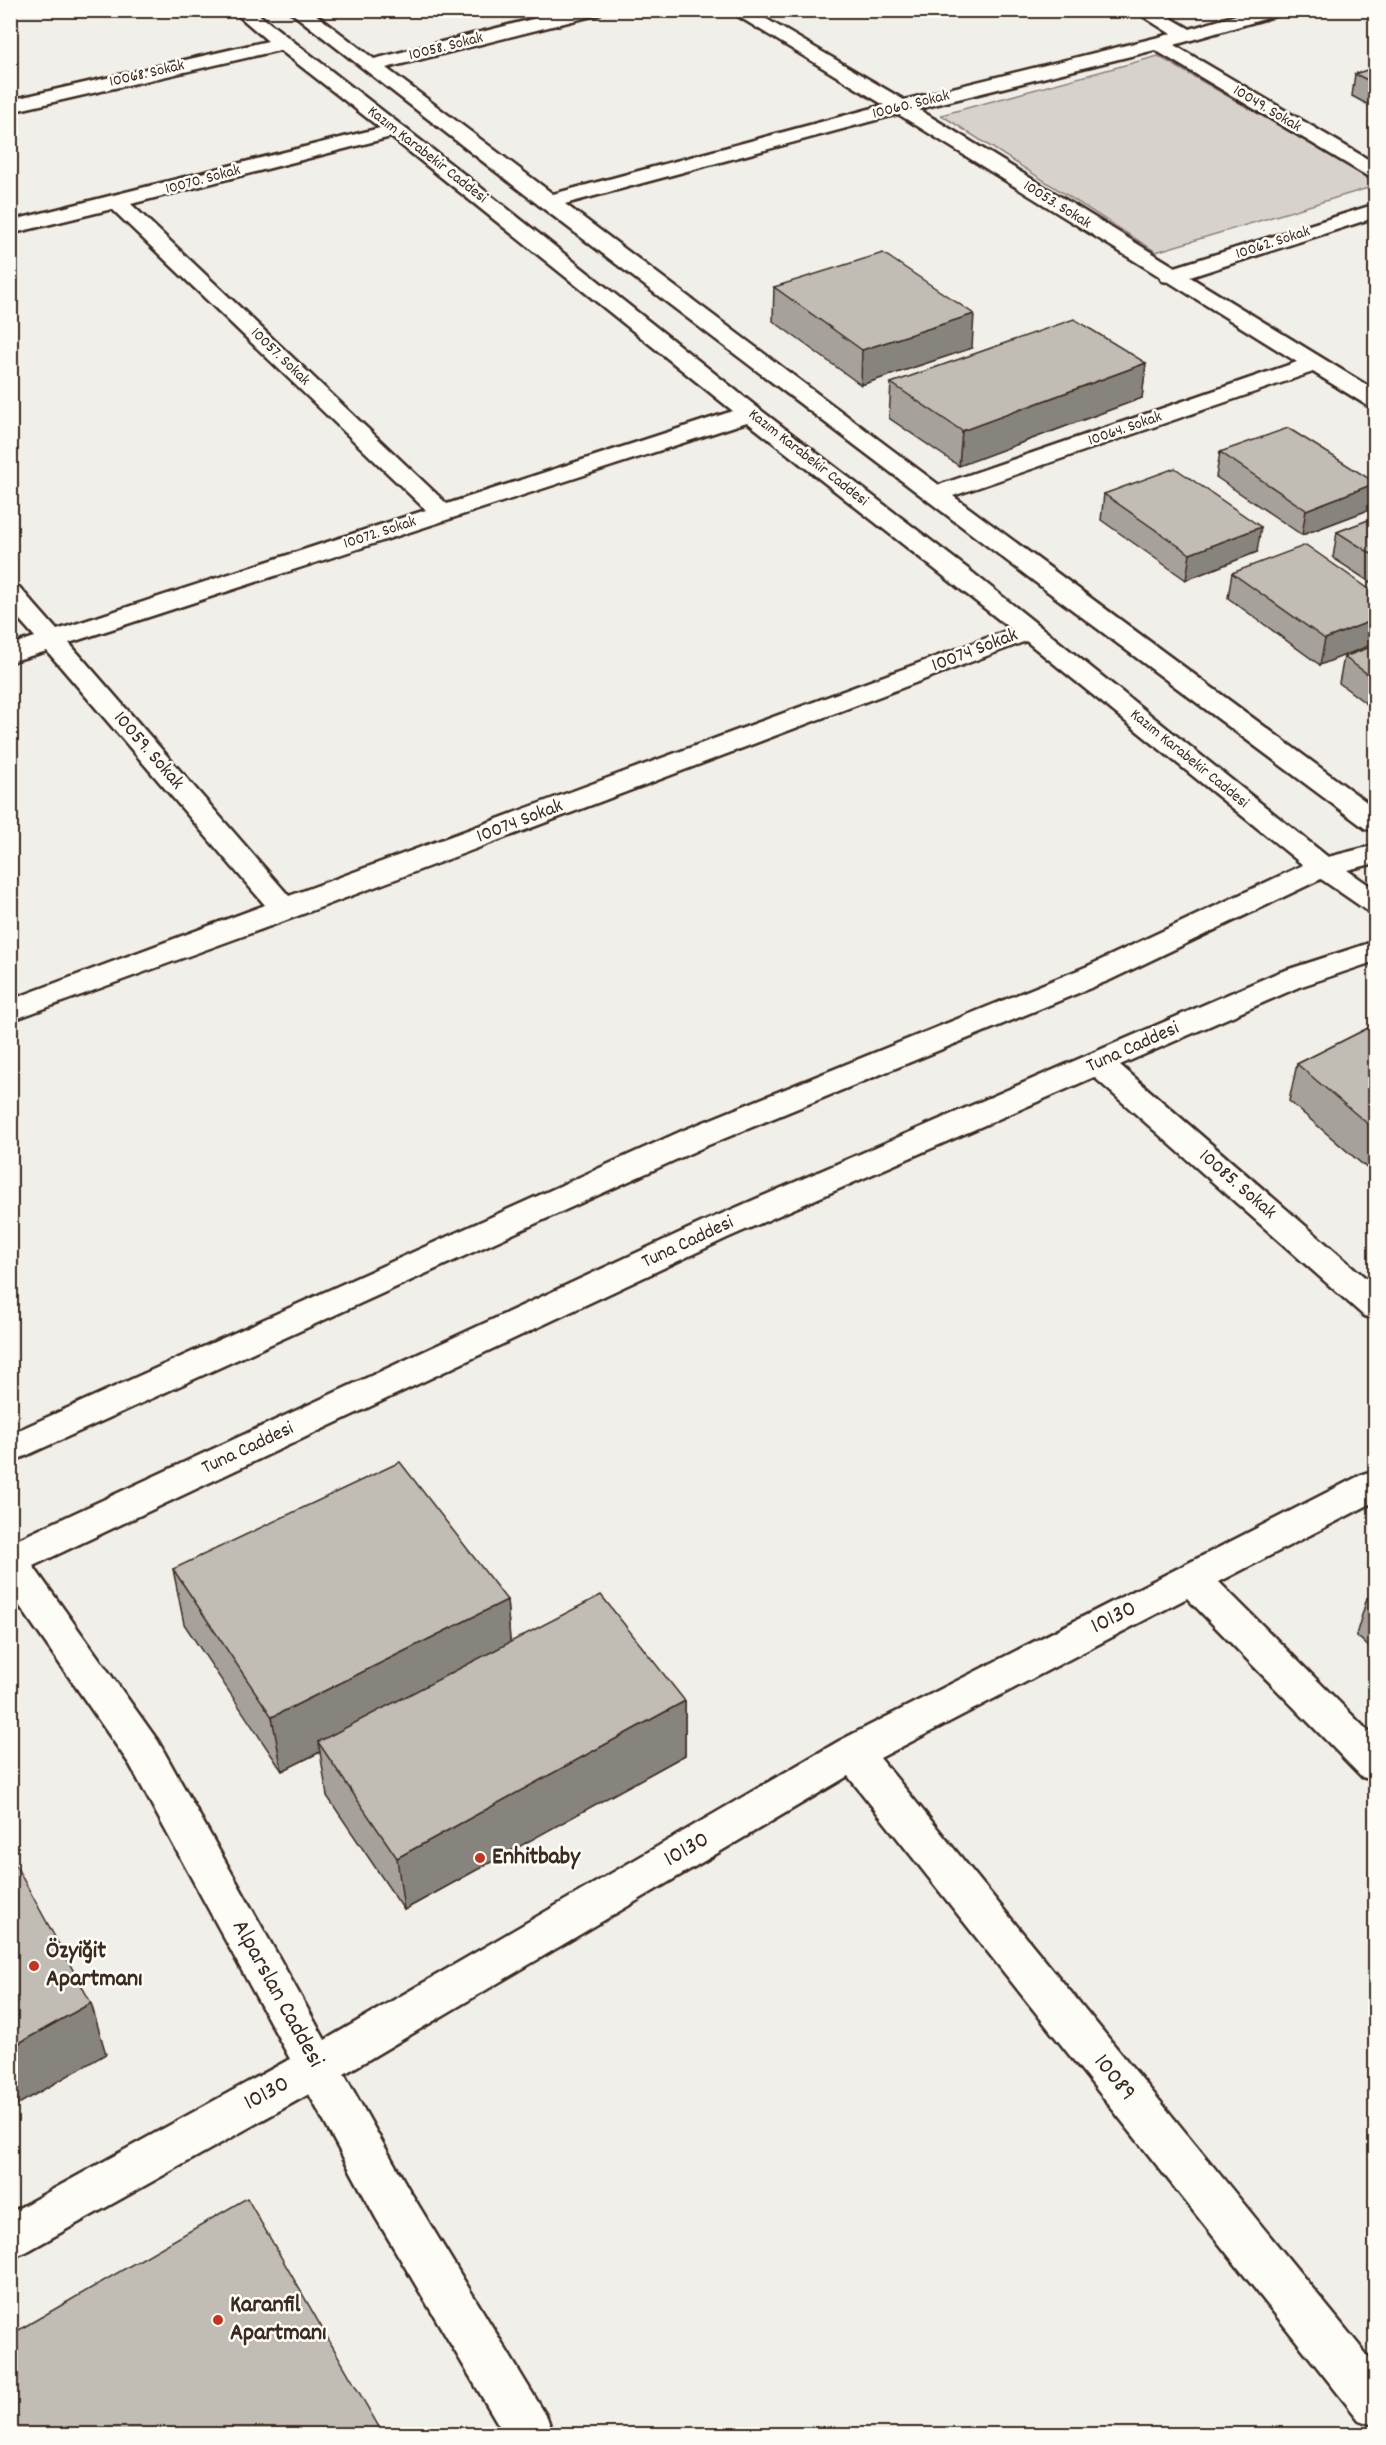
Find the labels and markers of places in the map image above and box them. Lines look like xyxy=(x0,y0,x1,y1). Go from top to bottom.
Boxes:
place label: Enhitbaby xyxy=(492,1841,581,1875)
marker: Enhitbaby xyxy=(473,1851,487,1865)
place label: Özyiğit Apartmanı xyxy=(46,1935,142,1997)
marker: Özyiğit Apartmanı xyxy=(27,1959,41,1973)
place label: Karanfil Apartmanı xyxy=(230,2289,326,2351)
marker: Karanfil Apartmanı xyxy=(211,2313,225,2327)

